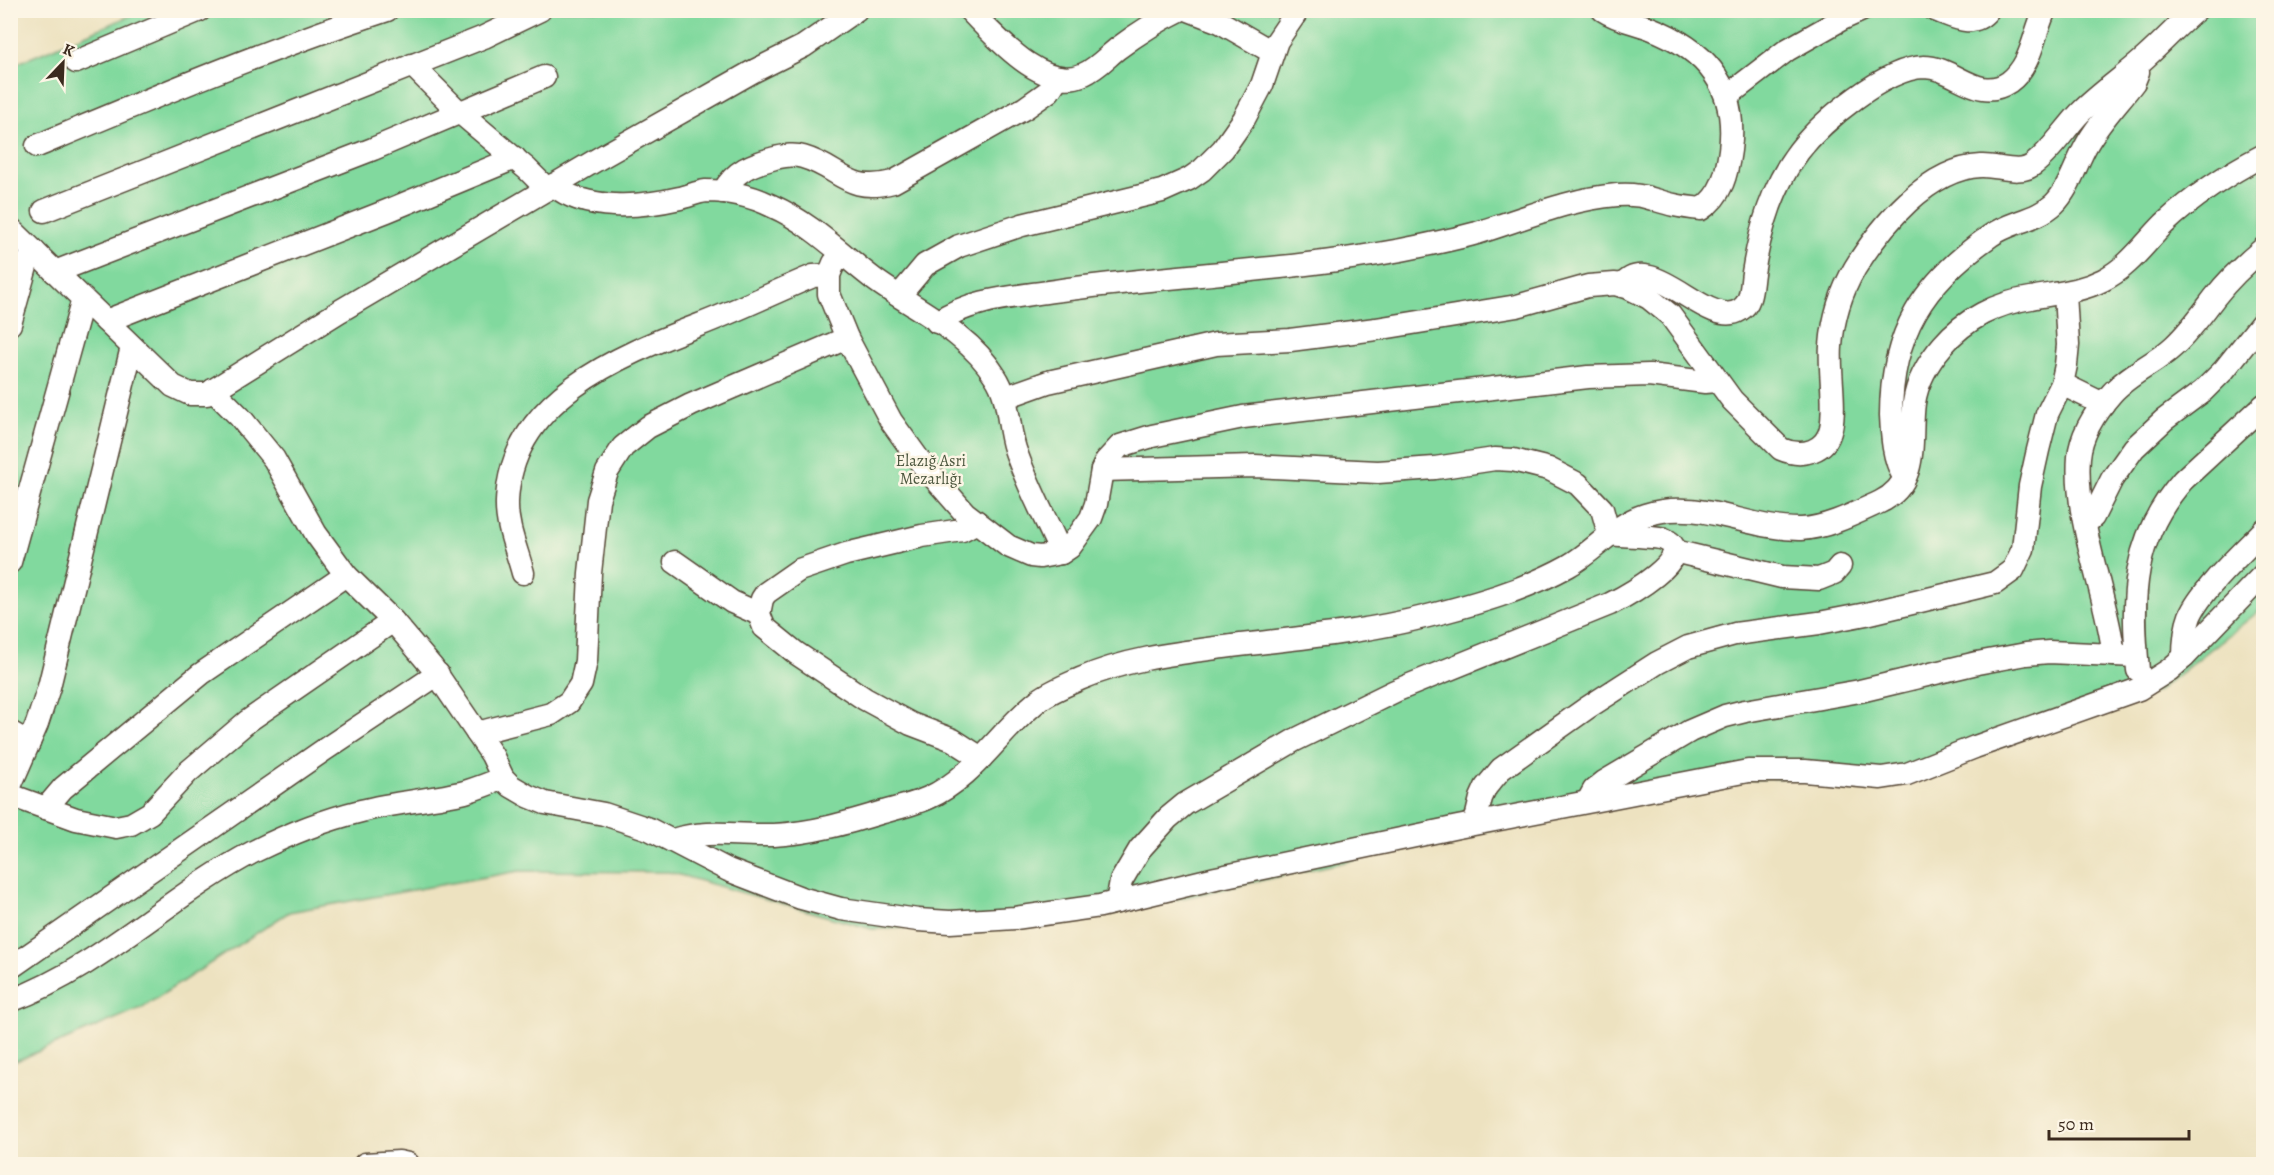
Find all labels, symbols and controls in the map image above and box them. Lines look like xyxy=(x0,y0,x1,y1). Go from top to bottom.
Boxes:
north arrow xyxy=(33,33,93,93)
text: K xyxy=(59,38,78,62)
park label: Elazığ Asri Mezarlığı xyxy=(896,450,966,490)
scale bar xyxy=(2049,1103,2188,1141)
text: 50 m xyxy=(2058,1112,2094,1136)

